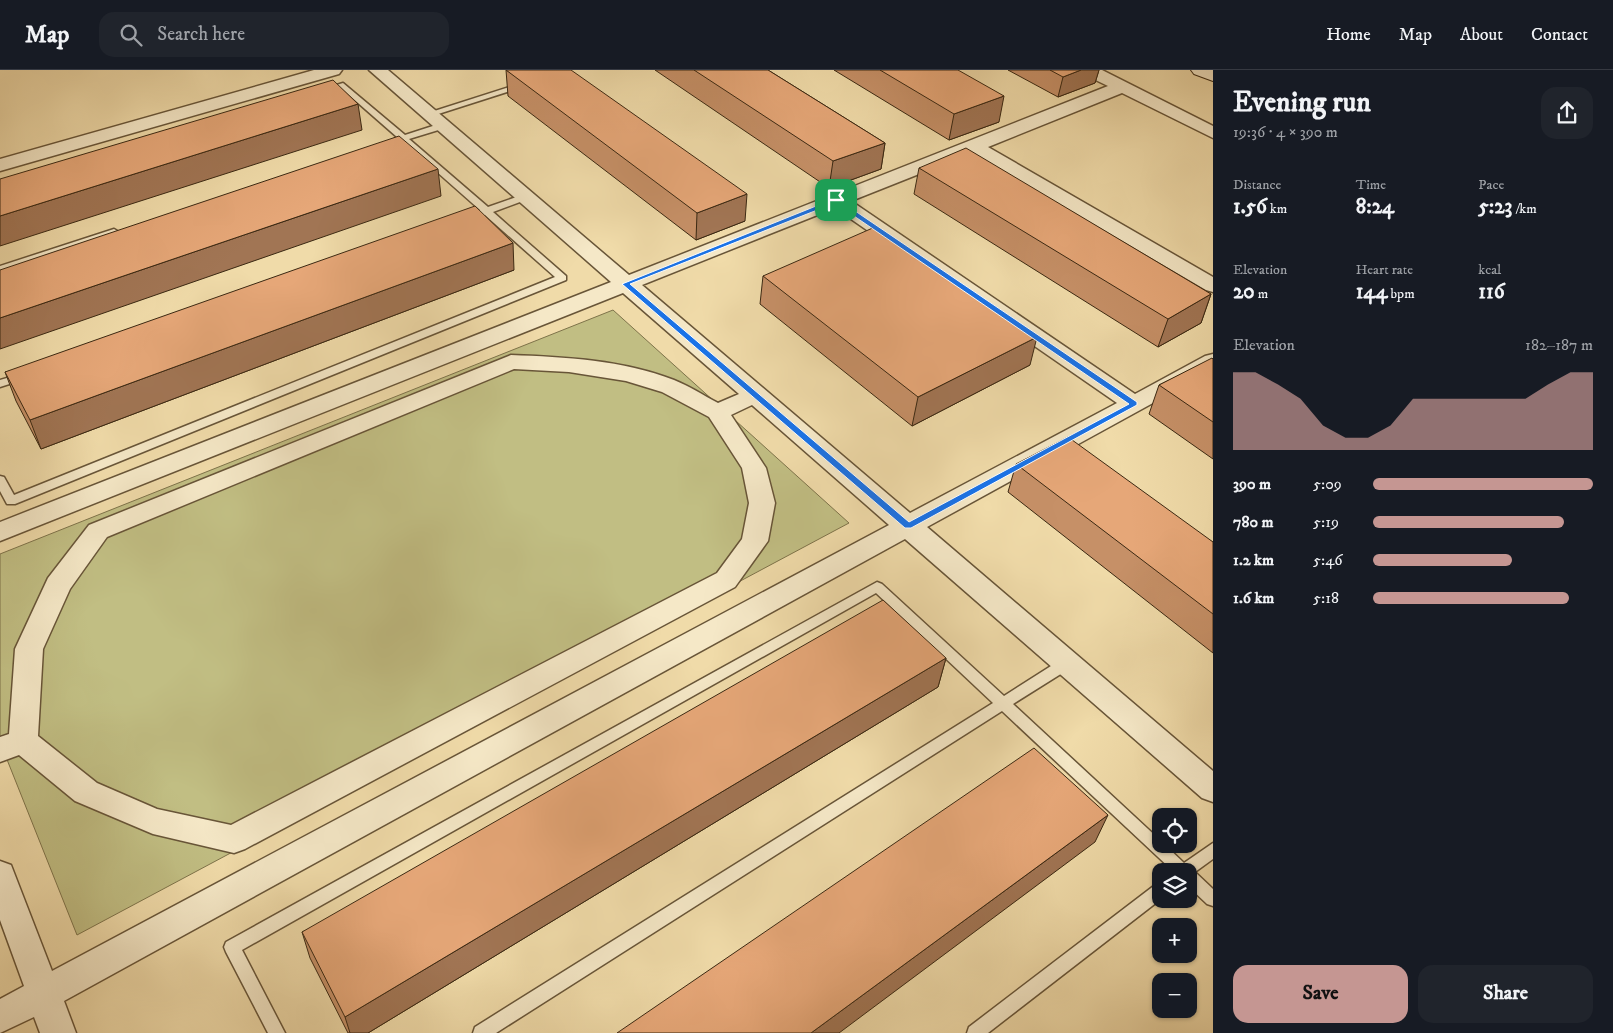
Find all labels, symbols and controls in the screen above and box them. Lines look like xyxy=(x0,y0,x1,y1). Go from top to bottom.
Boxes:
search box xyxy=(99,12,449,57)
text: Map xyxy=(25,20,69,50)
icon: search xyxy=(117,21,145,49)
text: Search here xyxy=(157,23,245,46)
text: Home xyxy=(1326,24,1371,46)
text: Map xyxy=(1399,24,1432,46)
text: About xyxy=(1460,24,1503,46)
text: Contact xyxy=(1531,24,1588,46)
text: Evening run xyxy=(1233,85,1371,120)
button: share xyxy=(1541,87,1593,139)
text: 19:36 · 4 × 390 m xyxy=(1233,122,1338,142)
text: Distance xyxy=(1233,176,1281,194)
text: Time xyxy=(1356,176,1386,194)
text: Pace xyxy=(1478,176,1504,194)
pin xyxy=(815,179,857,221)
icon: arrive xyxy=(822,186,850,214)
text: 1.56 xyxy=(1233,194,1267,220)
text: 8:24 xyxy=(1356,194,1394,220)
text: 5:23 xyxy=(1478,194,1512,220)
text: km xyxy=(1267,200,1287,218)
text: /km xyxy=(1512,200,1537,218)
text: Elevation xyxy=(1233,261,1287,279)
text: Heart rate xyxy=(1356,261,1413,279)
text: kcal xyxy=(1478,261,1501,279)
text: 20 xyxy=(1233,279,1255,305)
text: 144 xyxy=(1356,279,1388,305)
text: 116 xyxy=(1478,279,1505,305)
text: m xyxy=(1255,285,1268,303)
text: bpm xyxy=(1388,285,1415,303)
text: Elevation xyxy=(1233,335,1295,355)
text: 182–187 m xyxy=(1525,335,1593,355)
text: 390 m xyxy=(1233,474,1271,494)
text: 5:09 xyxy=(1313,474,1342,494)
text: 780 m xyxy=(1233,512,1274,532)
text: 5:19 xyxy=(1313,512,1339,532)
text: 1.2 km xyxy=(1233,550,1274,570)
text: 5:46 xyxy=(1313,550,1343,570)
text: 1.6 km xyxy=(1233,588,1274,608)
text: 5:18 xyxy=(1313,588,1339,608)
map controls xyxy=(1152,808,1197,1018)
button: locate xyxy=(1152,808,1197,853)
button: layers xyxy=(1152,863,1197,908)
button: + xyxy=(1152,918,1197,963)
button: Save xyxy=(1233,965,1408,1023)
button: Share xyxy=(1418,965,1593,1023)
button: − xyxy=(1152,973,1197,1018)

